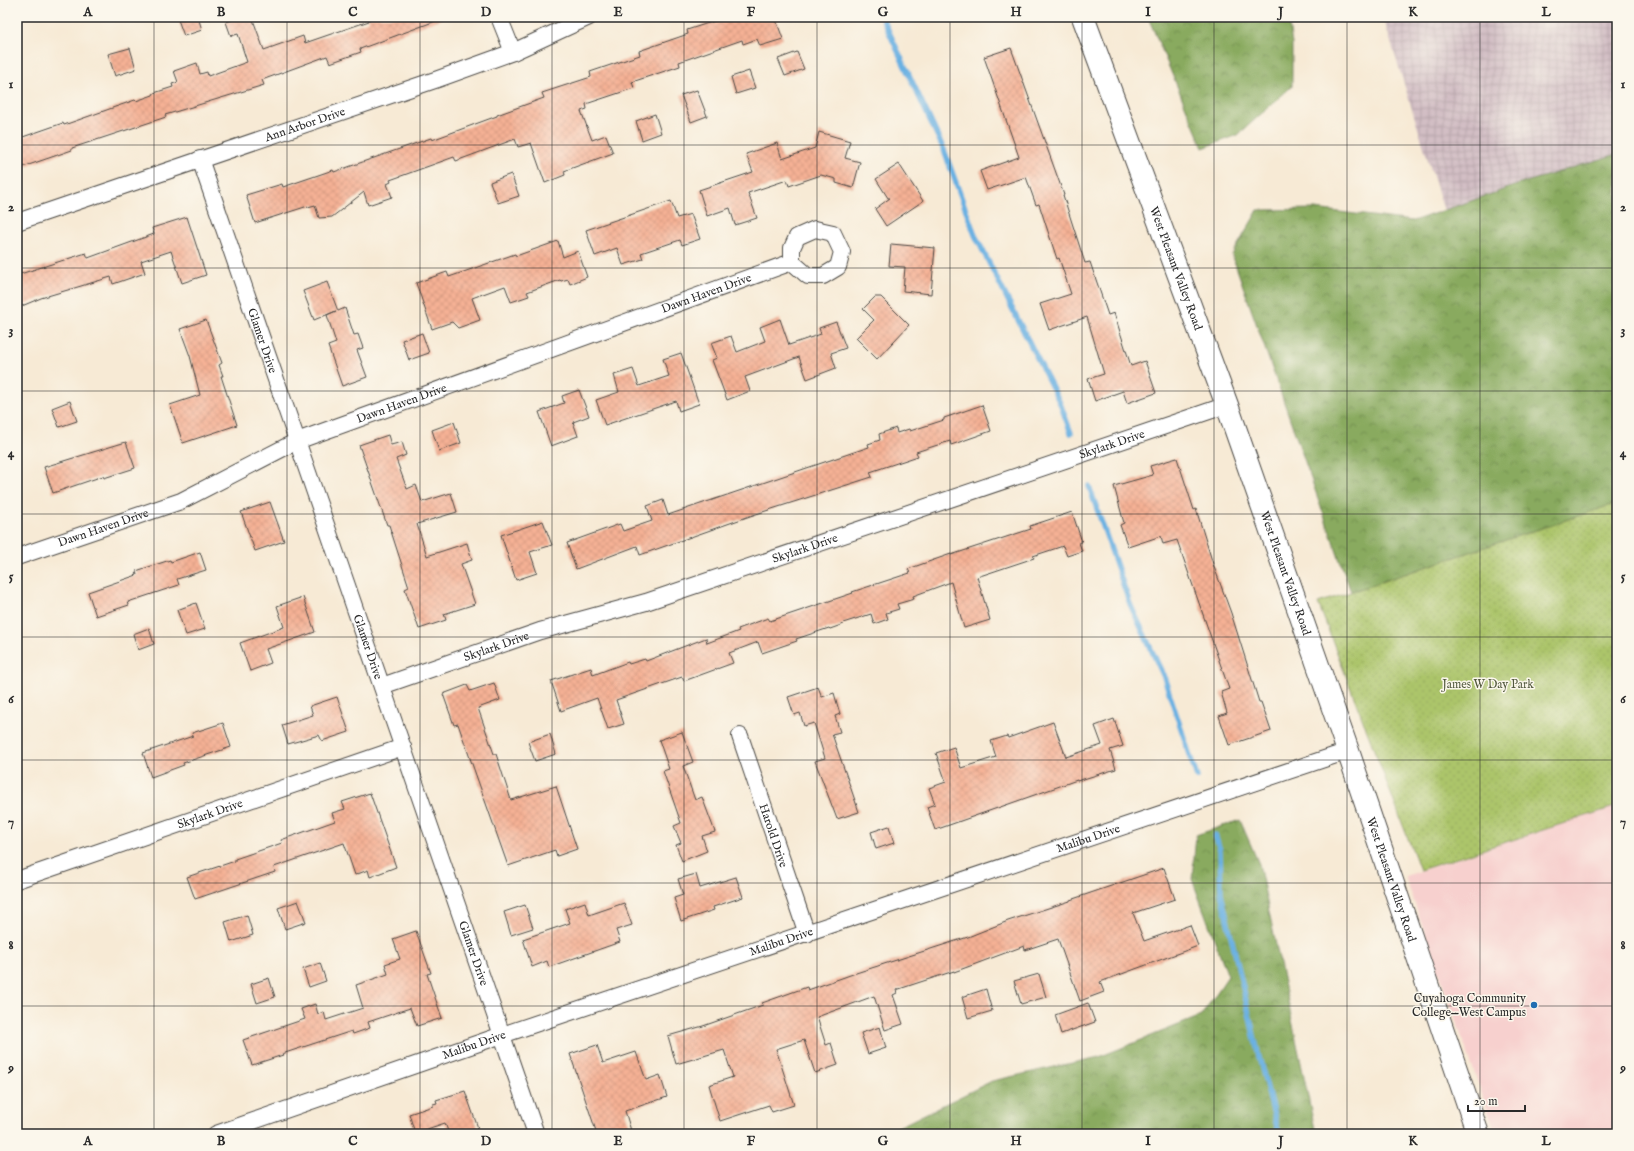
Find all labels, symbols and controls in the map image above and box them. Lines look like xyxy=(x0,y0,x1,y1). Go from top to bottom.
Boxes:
text: A xyxy=(83,4,94,21)
text: B xyxy=(217,4,226,21)
text: C xyxy=(348,4,358,21)
text: D xyxy=(481,4,492,21)
text: E xyxy=(613,4,623,21)
text: F xyxy=(747,4,756,21)
text: G xyxy=(878,4,889,21)
text: H xyxy=(1010,4,1022,21)
text: I xyxy=(1145,4,1151,21)
text: J xyxy=(1276,4,1284,21)
text: K xyxy=(1408,4,1418,21)
text: L xyxy=(1540,4,1551,21)
text: 1 xyxy=(9,76,14,93)
text: 1 xyxy=(1621,76,1626,93)
street label: Ann Arbor Drive xyxy=(262,104,348,146)
text: 2 xyxy=(8,199,14,216)
text: 2 xyxy=(1620,199,1626,216)
street label: West Pleasant Valley Road xyxy=(1146,205,1206,333)
street label: Dawn Haven Drive xyxy=(659,270,754,317)
street label: Glamer Drive xyxy=(244,306,280,376)
text: 3 xyxy=(9,322,14,339)
text: 3 xyxy=(1621,322,1626,339)
street label: Dawn Haven Drive xyxy=(355,380,449,427)
street label: Skylark Drive xyxy=(1077,426,1147,463)
text: 4 xyxy=(8,445,15,462)
text: 4 xyxy=(1620,445,1627,462)
street label: Dawn Haven Drive xyxy=(56,506,151,550)
street label: West Pleasant Valley Road xyxy=(1257,509,1314,638)
street label: Skylark Drive xyxy=(770,530,840,567)
text: 5 xyxy=(9,568,14,585)
text: 5 xyxy=(1621,568,1626,585)
street label: Glamer Drive xyxy=(350,613,386,682)
street label: Skylark Drive xyxy=(462,628,532,665)
park label: James W Day Park xyxy=(1440,677,1534,693)
text: 6 xyxy=(8,691,14,708)
text: 6 xyxy=(1620,691,1626,708)
street label: Skylark Drive xyxy=(175,796,245,832)
street label: Harold Drive xyxy=(755,802,791,870)
text: 7 xyxy=(8,814,14,831)
text: 7 xyxy=(1620,814,1626,831)
street label: West Pleasant Valley Road xyxy=(1363,815,1419,944)
street label: Malibu Drive xyxy=(1055,821,1123,856)
street label: Glamer Drive xyxy=(455,919,492,988)
street label: Malibu Drive xyxy=(747,924,815,959)
text: 8 xyxy=(8,937,14,954)
text: 8 xyxy=(1620,937,1626,954)
place label: Cuyahoga Community College—West Campus xyxy=(1412,991,1526,1021)
marker: Cuyahoga Community College—West Campus xyxy=(1529,1000,1539,1010)
street label: Malibu Drive xyxy=(440,1027,508,1063)
text: 9 xyxy=(7,1060,14,1077)
text: 9 xyxy=(1619,1060,1626,1077)
scale bar xyxy=(1468,1087,1525,1113)
text: 20 m xyxy=(1474,1094,1497,1109)
text: A xyxy=(83,1133,94,1150)
text: B xyxy=(217,1133,226,1150)
text: C xyxy=(348,1133,358,1150)
text: D xyxy=(481,1133,492,1150)
text: E xyxy=(613,1133,623,1150)
text: F xyxy=(747,1133,756,1150)
text: G xyxy=(878,1133,889,1150)
text: H xyxy=(1010,1133,1022,1150)
text: I xyxy=(1145,1133,1151,1150)
text: J xyxy=(1276,1133,1284,1150)
text: K xyxy=(1408,1133,1418,1150)
text: L xyxy=(1540,1133,1551,1150)

